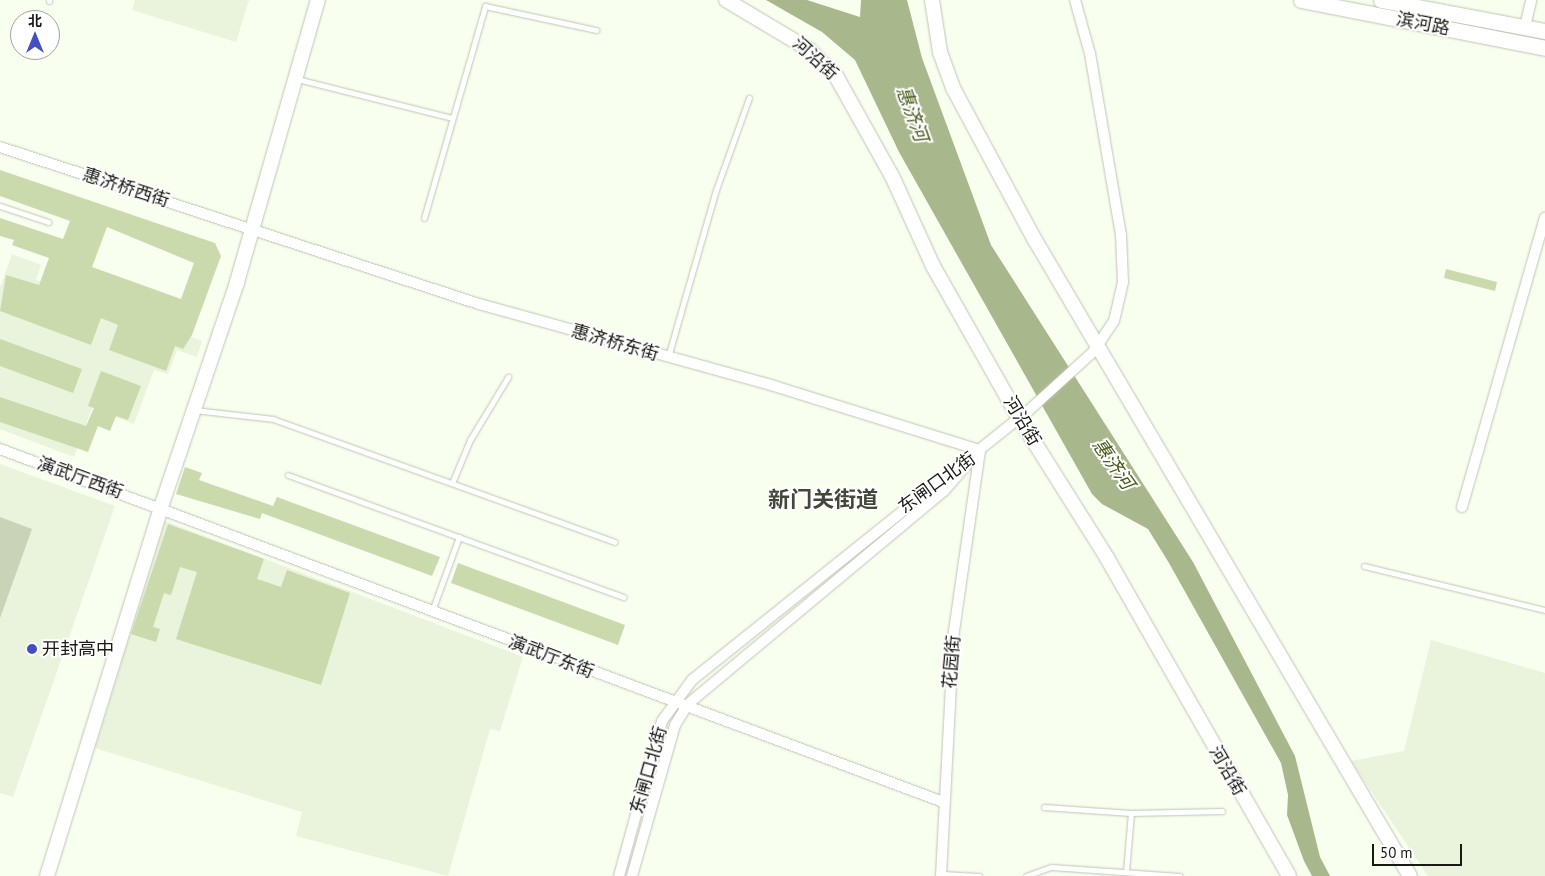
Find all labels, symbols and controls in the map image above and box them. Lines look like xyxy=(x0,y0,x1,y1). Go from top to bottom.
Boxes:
street label: 滨河路 xyxy=(1394,8,1452,40)
north arrow xyxy=(10,10,60,60)
text: 北 xyxy=(28,12,42,30)
street label: 河沿街 xyxy=(788,33,842,85)
water label: 惠济河 xyxy=(892,83,932,145)
street label: 惠济桥西街 xyxy=(80,164,172,212)
street label: 惠济桥东街 xyxy=(569,320,661,366)
street label: 河沿街 xyxy=(999,392,1045,450)
water label: 惠济河 xyxy=(1087,434,1139,494)
street label: 东闸口北街 xyxy=(894,448,980,518)
street label: 演武厅西街 xyxy=(34,452,126,504)
district label: 新门关街道 xyxy=(768,487,878,513)
street label: 演武厅东街 xyxy=(505,631,597,683)
street label: 花园街 xyxy=(939,634,965,690)
place label: 开封高中 xyxy=(42,638,114,660)
marker: 开封高中 xyxy=(26,643,38,655)
street label: 东闸口北街 xyxy=(626,724,672,816)
street label: 河沿街 xyxy=(1204,742,1250,800)
scale bar xyxy=(1375,834,1465,866)
text: 50 m xyxy=(1380,843,1413,862)

